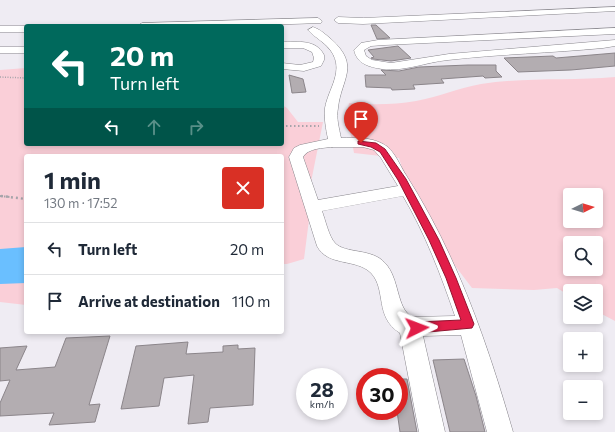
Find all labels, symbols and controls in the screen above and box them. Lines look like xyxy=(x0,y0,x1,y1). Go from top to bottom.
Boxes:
text: 20 m xyxy=(110,38,174,72)
icon: left xyxy=(44,40,96,92)
text: Turn left xyxy=(110,72,179,94)
pin xyxy=(344,102,378,143)
icon: arrive xyxy=(350,108,372,130)
icon: left xyxy=(101,116,123,138)
icon: ahead xyxy=(143,116,165,138)
icon: right xyxy=(185,116,207,138)
text: 1 min xyxy=(44,165,101,194)
button: close xyxy=(222,167,264,209)
north arrow xyxy=(563,188,603,228)
map controls xyxy=(563,188,603,420)
text: 130 m · 17:52 xyxy=(44,195,118,211)
button: search xyxy=(563,236,603,276)
icon: left xyxy=(44,238,66,260)
text: Turn left xyxy=(78,240,137,258)
text: 20 m xyxy=(230,240,264,258)
button: layers xyxy=(563,284,603,324)
icon: arrive xyxy=(44,290,66,312)
text: Arrive at destination xyxy=(78,292,220,310)
text: 110 m xyxy=(232,292,270,310)
position arrow xyxy=(396,307,438,349)
button: + xyxy=(563,332,603,372)
speed limit sign: 30 xyxy=(356,368,408,420)
text: 28 xyxy=(310,377,334,401)
button: − xyxy=(563,380,603,420)
text: km/h xyxy=(310,398,334,410)

